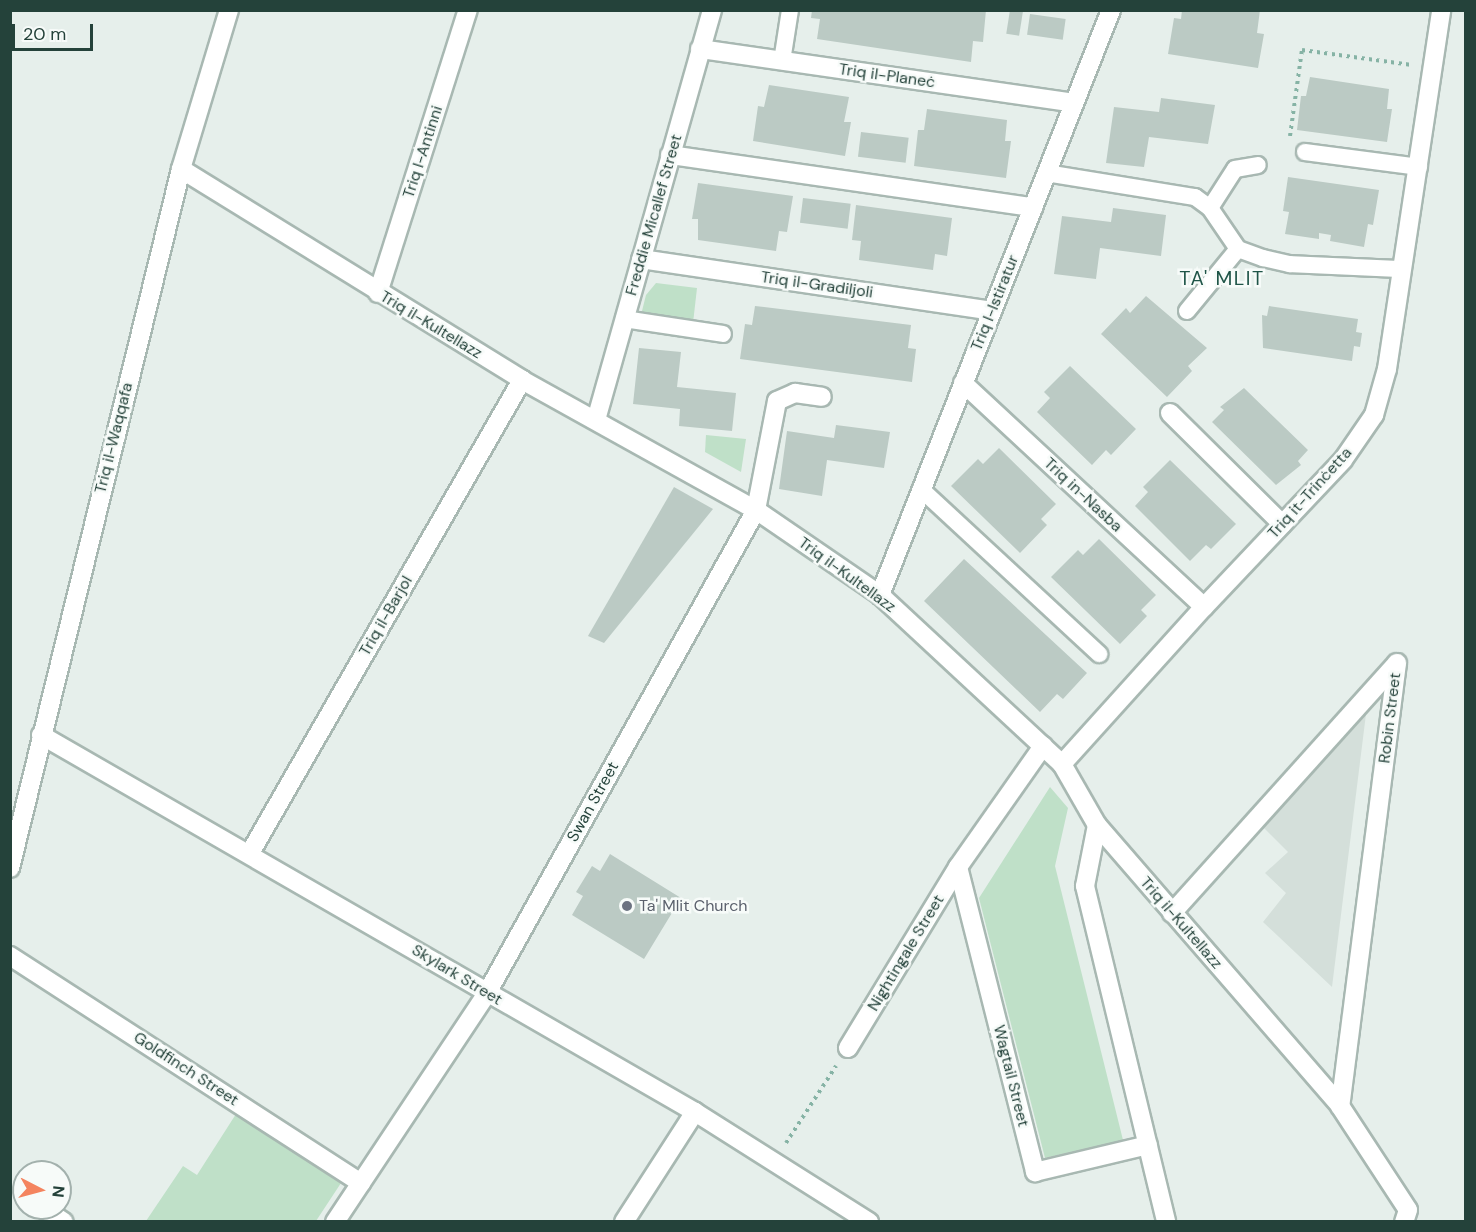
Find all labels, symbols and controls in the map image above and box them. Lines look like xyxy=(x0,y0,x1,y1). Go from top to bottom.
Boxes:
scale bar xyxy=(15,12,96,50)
text: 20 m xyxy=(23,22,66,46)
street label: Triq il-Planeċ xyxy=(838,60,936,92)
street label: Triq l-Antinni xyxy=(399,103,447,201)
street label: Freddie Micallef Street xyxy=(622,132,686,298)
street label: Triq l-Istiratur xyxy=(967,252,1023,354)
district label: TA' MLIT xyxy=(1179,266,1265,290)
street label: Triq il-Gradiljoli xyxy=(760,268,874,302)
street label: Triq il-Kultellazz xyxy=(377,287,485,363)
street label: Triq il-Waqqafa xyxy=(91,381,137,495)
street label: Triq it-Trinċetta xyxy=(1264,443,1356,543)
street label: Triq in-Nasba xyxy=(1040,454,1126,536)
street label: Triq il-Kultellazz xyxy=(795,533,899,617)
street label: Triq il-Barjol xyxy=(355,572,417,660)
street label: Robin Street xyxy=(1375,672,1405,764)
street label: Swan Street xyxy=(563,759,623,845)
street label: Triq il-Kultellazz xyxy=(1136,873,1226,973)
street label: Nightingale Street xyxy=(864,891,948,1015)
place label: Ta' Mlit Church xyxy=(639,896,747,916)
marker: Ta' Mlit Church xyxy=(620,899,634,913)
street label: Skylark Street xyxy=(408,940,506,1010)
street label: Wagtail Street xyxy=(989,1023,1033,1129)
street label: Goldfinch Street xyxy=(130,1028,242,1110)
north arrow xyxy=(12,1160,72,1220)
text: N xyxy=(47,1185,69,1199)

